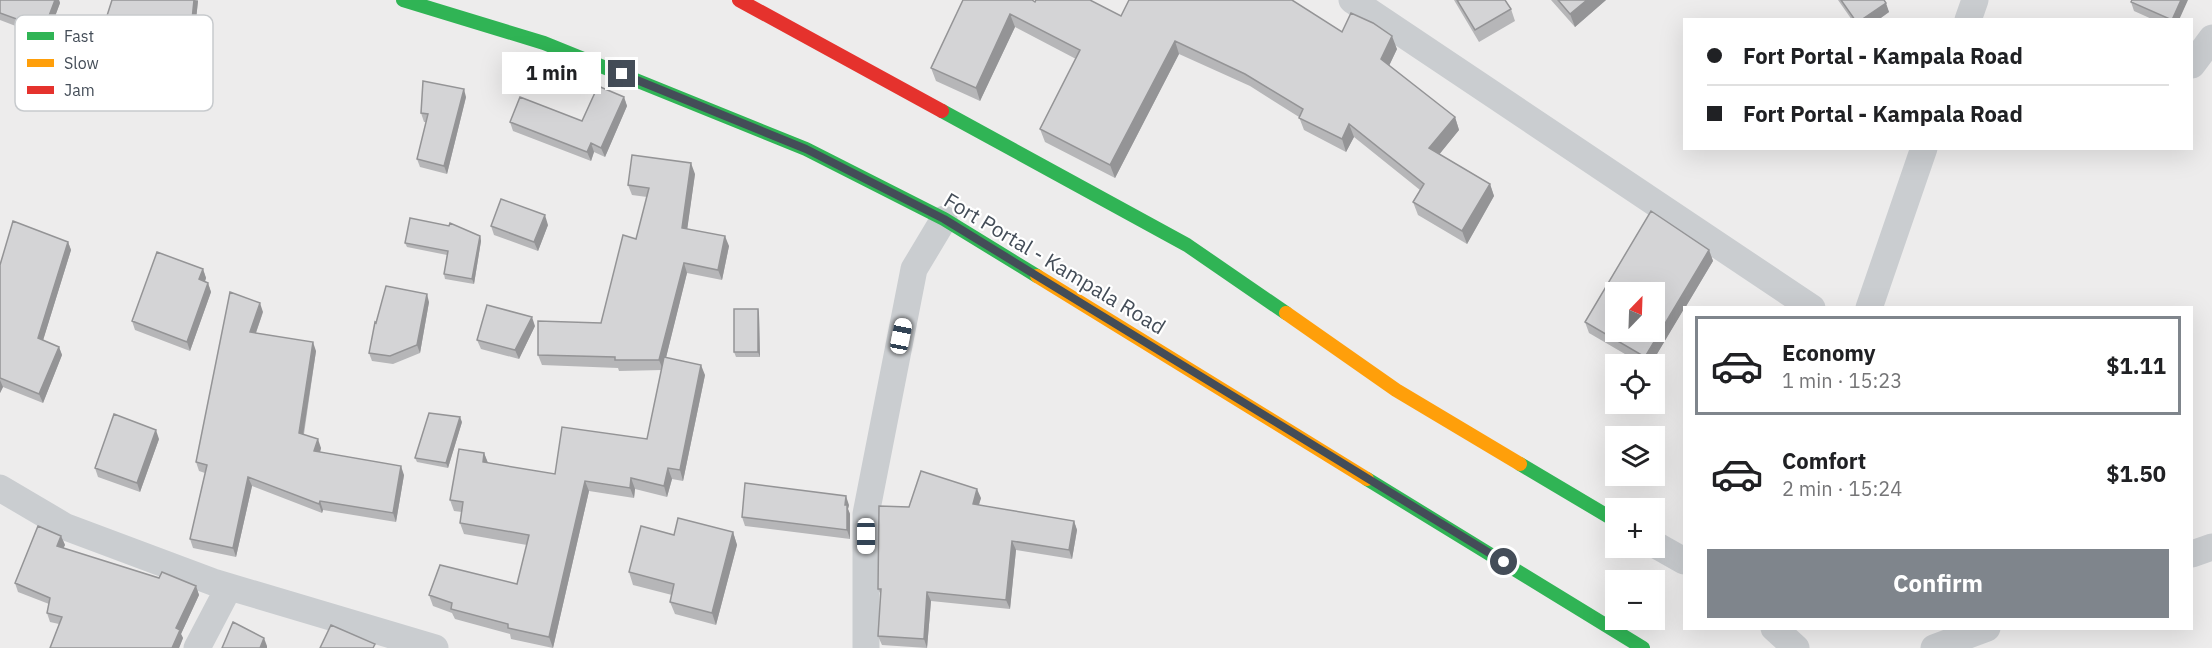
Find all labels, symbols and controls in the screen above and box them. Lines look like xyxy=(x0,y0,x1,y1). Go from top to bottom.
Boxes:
legend xyxy=(15,15,213,111)
text: Fast xyxy=(64,26,94,46)
text: Fort Portal - Kampala Road xyxy=(1743,41,2023,70)
text: Slow xyxy=(64,53,99,73)
callout: 1 min xyxy=(502,53,601,95)
text: 1 min xyxy=(525,59,578,86)
route end xyxy=(608,60,635,87)
text: Jam xyxy=(64,80,95,100)
text: Fort Portal - Kampala Road xyxy=(1743,99,2023,128)
street label: Fort Portal - Kampala Road xyxy=(939,186,1171,340)
north arrow xyxy=(1605,282,1665,342)
map controls xyxy=(1605,282,1665,630)
car xyxy=(889,317,913,355)
text: Economy xyxy=(1782,338,1876,367)
icon: car xyxy=(1710,339,1764,393)
text: $1.11 xyxy=(2106,351,2166,380)
button: locate xyxy=(1605,354,1665,414)
text: 1 min · 15:23 xyxy=(1782,367,1902,394)
button: layers xyxy=(1605,426,1665,486)
text: Comfort xyxy=(1782,446,1866,475)
icon: car xyxy=(1710,447,1764,501)
text: $1.50 xyxy=(2106,459,2166,488)
text: 2 min · 15:24 xyxy=(1782,475,1902,502)
button: + xyxy=(1605,498,1665,558)
car xyxy=(857,518,875,554)
route start xyxy=(1490,548,1517,575)
button: Confirm xyxy=(1707,549,2169,618)
button: − xyxy=(1605,570,1665,630)

